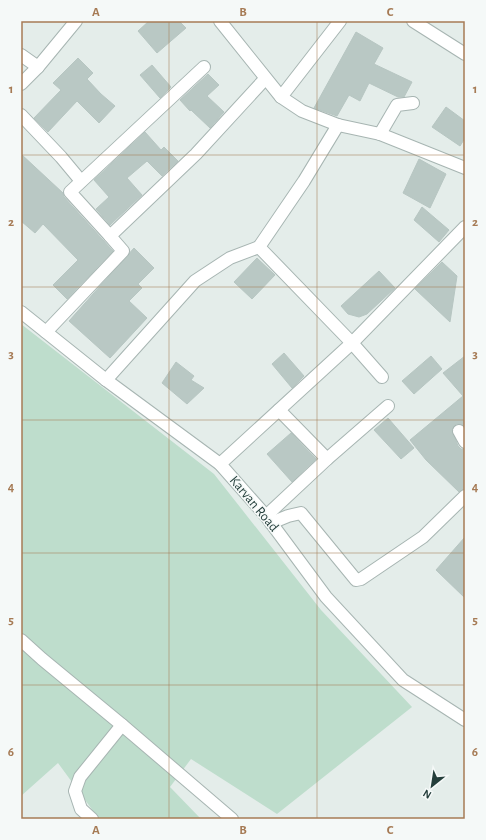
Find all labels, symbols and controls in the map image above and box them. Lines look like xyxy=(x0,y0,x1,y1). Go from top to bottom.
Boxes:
text: A xyxy=(92,6,100,19)
text: B xyxy=(239,6,247,19)
text: C xyxy=(387,6,394,19)
text: 1 xyxy=(9,83,13,96)
text: 1 xyxy=(473,83,477,96)
text: 2 xyxy=(8,216,14,229)
text: 2 xyxy=(472,216,478,229)
text: 3 xyxy=(8,348,14,361)
text: 3 xyxy=(472,348,478,361)
street label: Karvan Road xyxy=(227,473,281,535)
text: 4 xyxy=(8,481,15,494)
text: 4 xyxy=(472,481,479,494)
text: 5 xyxy=(8,614,14,627)
text: 5 xyxy=(472,614,478,627)
text: 6 xyxy=(8,746,14,759)
text: 6 xyxy=(472,746,478,759)
north arrow xyxy=(412,766,452,806)
text: N xyxy=(421,788,433,801)
text: A xyxy=(92,824,100,837)
text: B xyxy=(239,824,247,837)
text: C xyxy=(387,824,394,837)

